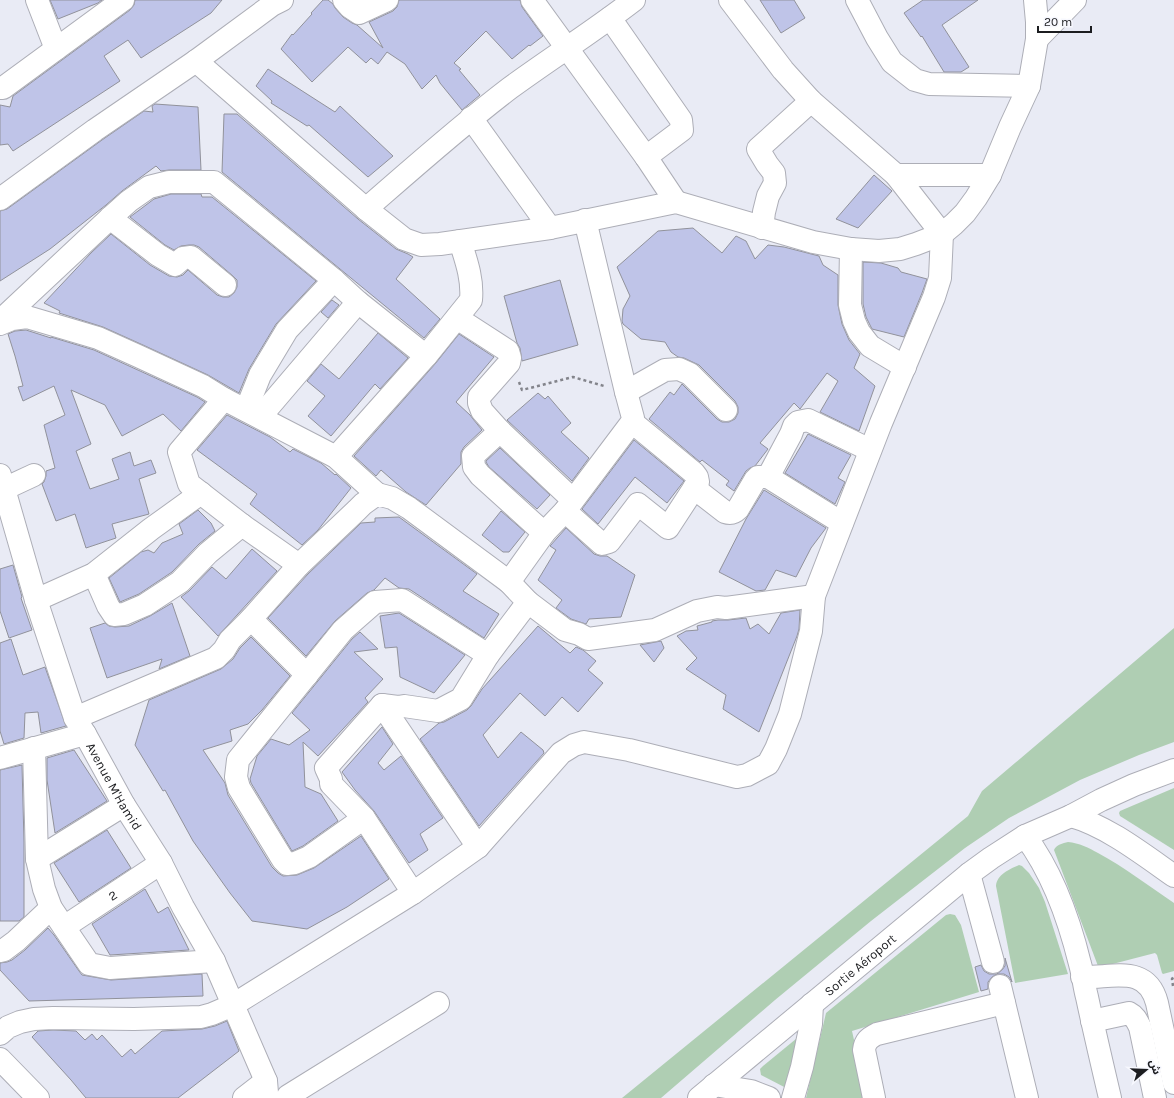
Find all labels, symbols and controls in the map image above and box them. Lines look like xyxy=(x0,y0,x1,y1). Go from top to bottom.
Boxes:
scale bar xyxy=(1038,8,1091,34)
text: 20 m xyxy=(1044,15,1072,29)
street label: Avenue M'Hamid xyxy=(84,740,145,833)
street label: 2 xyxy=(105,887,120,903)
street label: Sortie Aéroport xyxy=(821,930,899,999)
north arrow xyxy=(1126,1050,1166,1090)
text: ش xyxy=(1146,1058,1164,1076)

